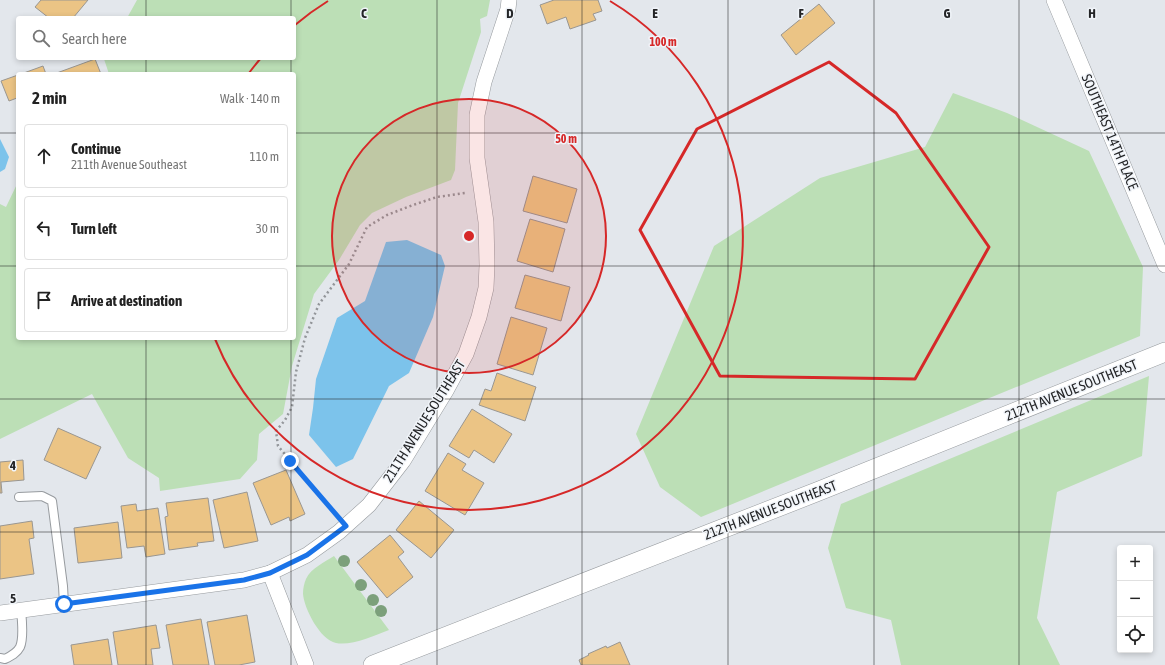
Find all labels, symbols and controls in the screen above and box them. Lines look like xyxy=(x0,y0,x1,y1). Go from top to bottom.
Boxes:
text: C xyxy=(361,6,367,21)
text: D xyxy=(506,6,514,21)
text: E xyxy=(652,6,658,21)
text: F xyxy=(798,6,804,21)
text: G xyxy=(944,6,951,21)
text: H xyxy=(1088,6,1096,21)
search box xyxy=(16,16,296,60)
icon: search xyxy=(30,27,52,49)
text: Search here xyxy=(62,30,127,47)
text: 100 m xyxy=(649,35,677,49)
street label: SOUTHEAST 14TH PLACE xyxy=(1078,72,1142,192)
text: 2 min xyxy=(32,88,67,108)
text: Walk · 140 m xyxy=(220,91,280,106)
text: 50 m xyxy=(555,132,577,146)
text: Continue xyxy=(71,140,121,157)
icon: ahead xyxy=(33,145,55,167)
text: 110 m xyxy=(250,149,279,164)
text: 211th Avenue Southeast xyxy=(71,157,187,172)
icon: left xyxy=(33,217,55,239)
text: Turn left xyxy=(71,220,117,237)
text: 30 m xyxy=(256,221,279,236)
centre of rings xyxy=(462,229,476,243)
icon: arrive xyxy=(33,289,55,311)
text: Arrive at destination xyxy=(71,292,182,309)
street label: 212TH AVENUE SOUTHEAST xyxy=(1003,356,1139,424)
street label: 211TH AVENUE SOUTHEAST xyxy=(380,357,468,485)
route end xyxy=(281,452,299,470)
text: 4 xyxy=(9,458,16,473)
street label: 212TH AVENUE SOUTHEAST xyxy=(701,477,839,543)
map controls xyxy=(1117,545,1153,653)
button: + xyxy=(1117,545,1153,581)
button: − xyxy=(1117,581,1153,617)
text: 5 xyxy=(10,591,16,606)
route start xyxy=(55,595,73,613)
button: locate xyxy=(1117,617,1153,653)

